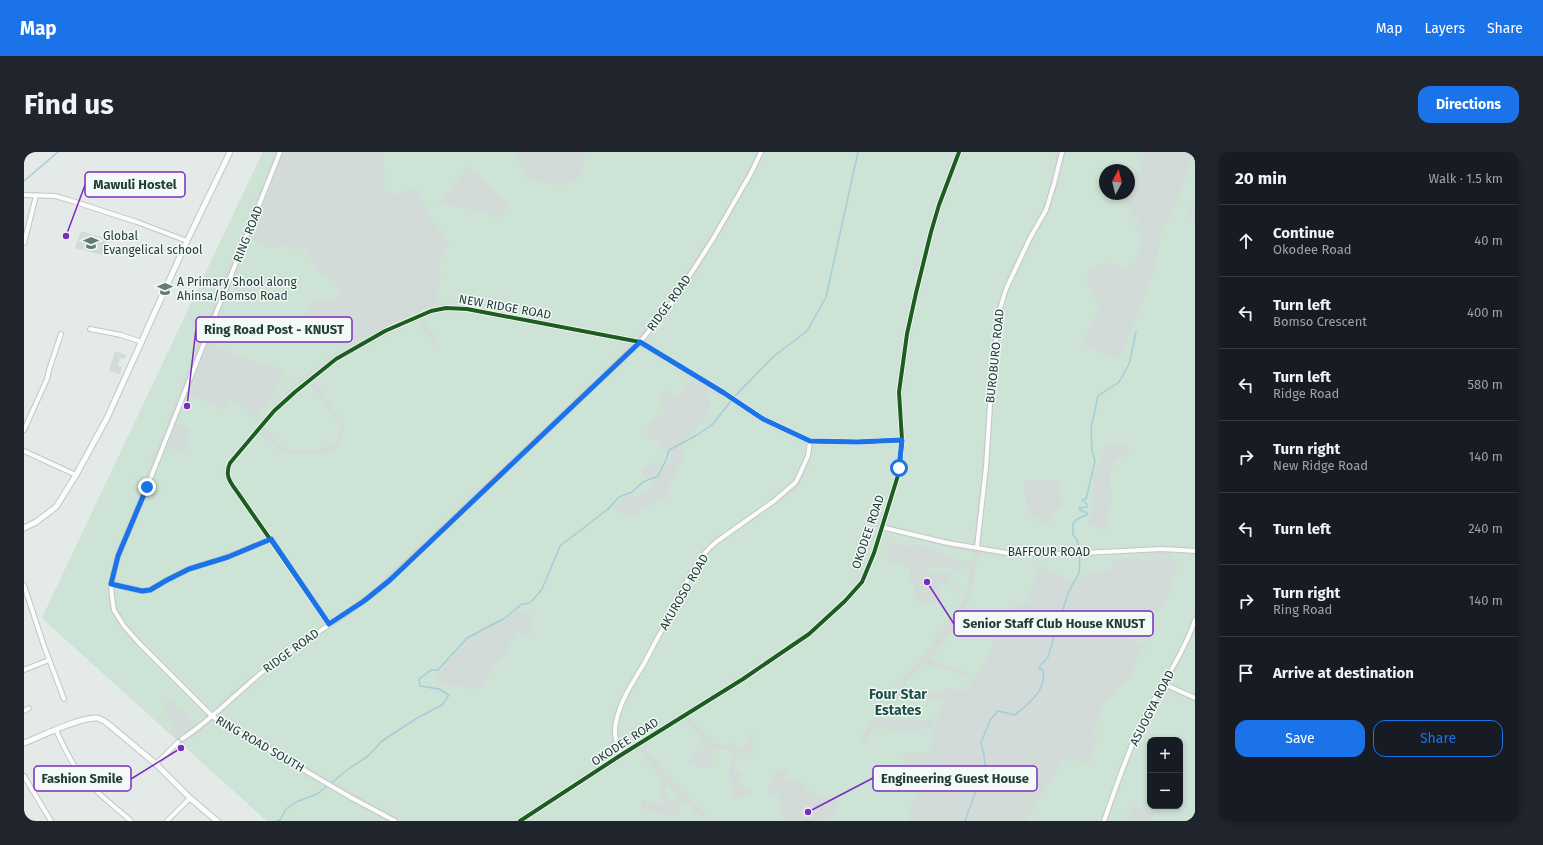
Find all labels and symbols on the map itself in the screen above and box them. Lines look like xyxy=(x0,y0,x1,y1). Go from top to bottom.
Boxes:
north arrow xyxy=(1099,164,1135,200)
callout: Mawuli Hostel xyxy=(85,172,185,197)
text: Mawuli Hostel xyxy=(93,177,177,192)
street label: RING ROAD xyxy=(230,203,266,264)
place label: Global Evangelical school xyxy=(103,229,203,257)
school or university icon: Global Evangelical school xyxy=(82,234,100,252)
street label: RIDGE ROAD xyxy=(644,272,694,334)
place label: A Primary Shool along Ahinsa/Bomso Road xyxy=(177,275,298,303)
school or university icon: A Primary Shool along Ahinsa/Bomso Road xyxy=(156,280,174,298)
street label: NEW RIDGE ROAD xyxy=(458,292,552,322)
street label: BUROBURO ROAD xyxy=(983,308,1007,404)
callout: Ring Road Post - KNUST xyxy=(196,317,352,342)
text: Ring Road Post - KNUST xyxy=(204,322,344,337)
route start xyxy=(890,459,908,477)
route end xyxy=(138,478,156,496)
street label: OKODEE ROAD xyxy=(849,493,887,571)
street label: BAFFOUR ROAD xyxy=(1008,545,1090,559)
street label: AKUROSO ROAD xyxy=(657,551,712,632)
callout: Senior Staff Club House KNUST xyxy=(954,611,1153,636)
text: Senior Staff Club House KNUST xyxy=(963,616,1145,631)
street label: RIDGE ROAD xyxy=(260,626,322,676)
street label: ASUOGYA ROAD xyxy=(1127,668,1177,748)
district label: Four Star Estates xyxy=(869,686,927,719)
street label: RING ROAD SOUTH xyxy=(213,713,307,775)
street label: OKODEE ROAD xyxy=(589,715,661,769)
callout: Fashion Smile xyxy=(34,766,131,791)
callout: Engineering Guest House xyxy=(873,766,1037,791)
text: Fashion Smile xyxy=(41,771,123,786)
text: Engineering Guest House xyxy=(881,771,1029,786)

